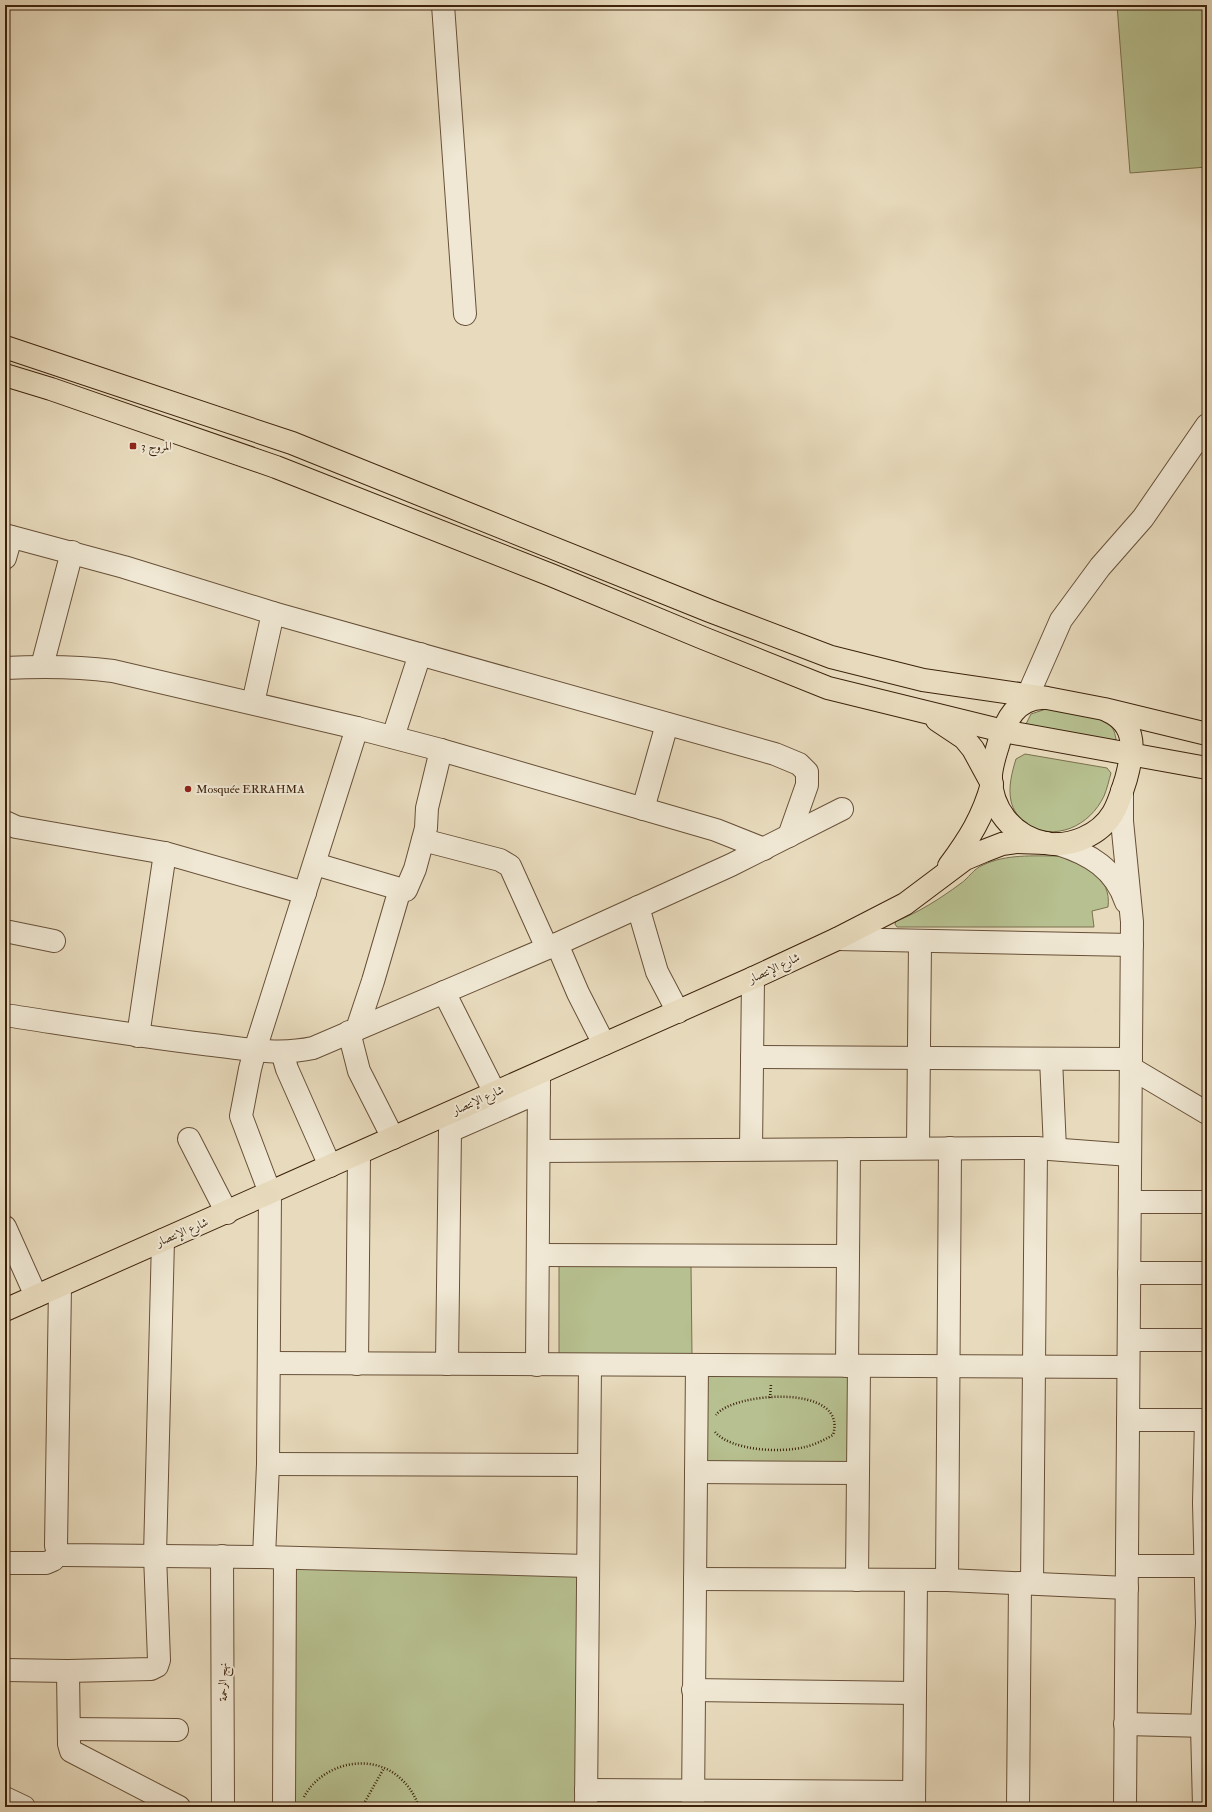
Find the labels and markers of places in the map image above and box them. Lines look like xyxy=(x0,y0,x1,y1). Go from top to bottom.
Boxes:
place label: المروج 3 xyxy=(141,439,172,457)
marker: المروج 3 xyxy=(128,441,138,451)
place label: Mosquée ERRAHMA xyxy=(196,782,305,797)
marker: Mosquée ERRAHMA xyxy=(183,784,193,794)

